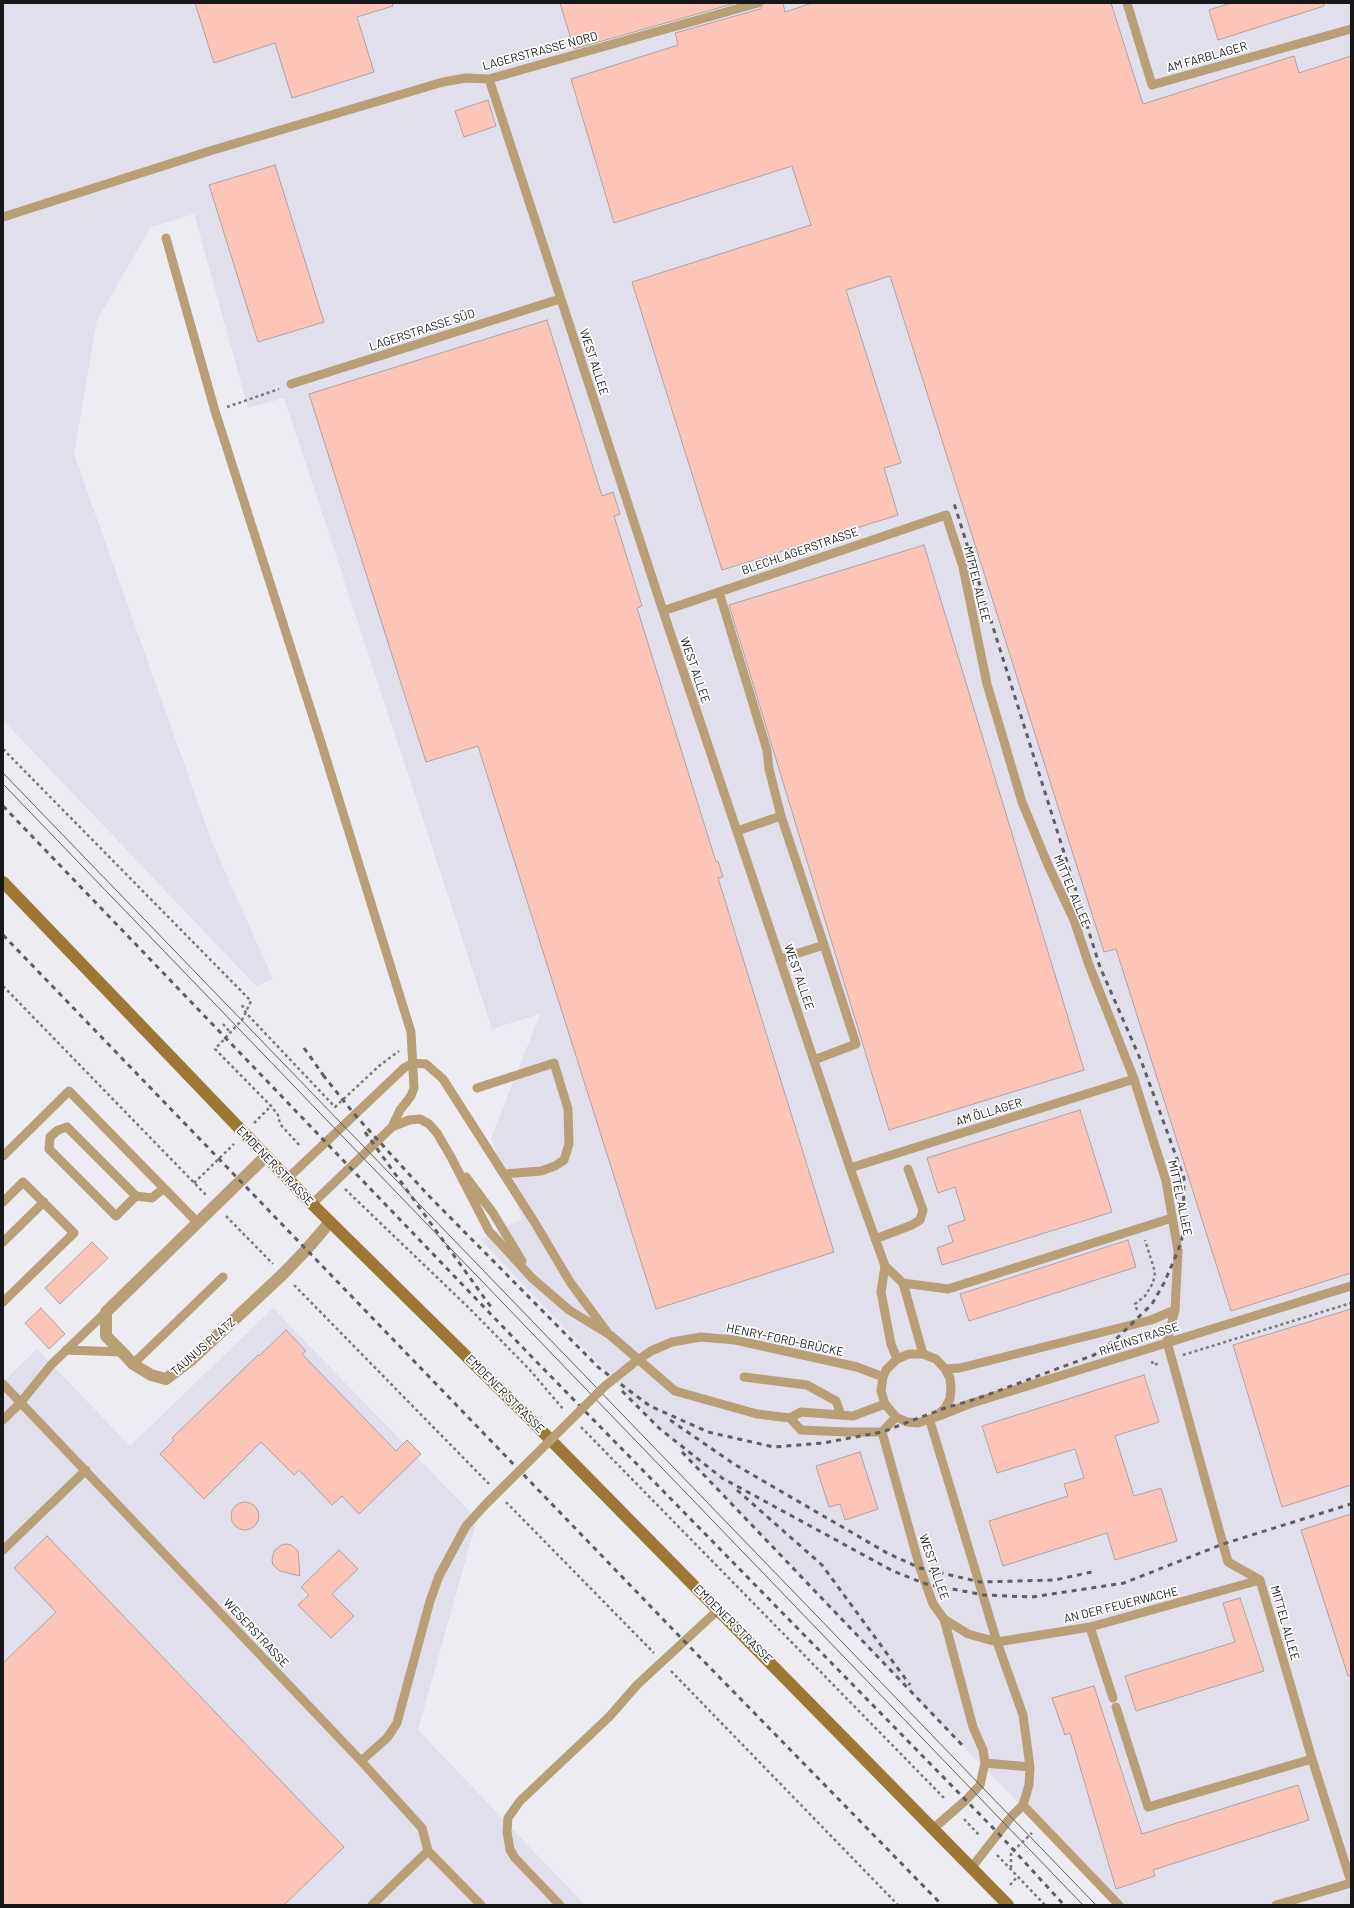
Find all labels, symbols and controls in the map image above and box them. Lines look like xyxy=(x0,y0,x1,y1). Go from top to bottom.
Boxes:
street label: LAGERSTRASSE NORD xyxy=(481,29,599,73)
street label: AM FARBLAGER xyxy=(1165,39,1249,75)
street label: LAGERSTRASSE SÜD xyxy=(367,306,477,354)
street label: WEST ALLEE xyxy=(576,327,612,397)
street label: BLECHLAGERSTRASSE xyxy=(740,524,860,578)
street label: MITTEL ALLEE xyxy=(961,545,993,623)
street label: WEST ALLEE xyxy=(677,635,713,705)
street label: MITTEL ALLEE xyxy=(1050,853,1094,929)
street label: WEST ALLEE xyxy=(781,942,817,1012)
street label: AM ÖLLAGER xyxy=(954,1095,1024,1129)
street label: EMDENER STRASSE xyxy=(233,1123,317,1209)
street label: MITTEL ALLEE xyxy=(1165,1159,1195,1237)
street label: TAUNUS PLATZ xyxy=(168,1315,238,1379)
street label: RHEINSTRASSE xyxy=(1097,1319,1181,1359)
street label: HENRY-FORD-BRÜCKE xyxy=(725,1321,845,1359)
street label: EMDENER STRASSE xyxy=(463,1352,547,1436)
street label: WEST ALLEE xyxy=(916,1532,952,1602)
street label: EMDENER STRASSE xyxy=(691,1582,775,1666)
street label: AN DER FEUERWACHE xyxy=(1062,1584,1180,1626)
street label: MITTEL ALLEE xyxy=(1267,1584,1303,1662)
street label: WESERSTRASSE xyxy=(220,1596,292,1670)

